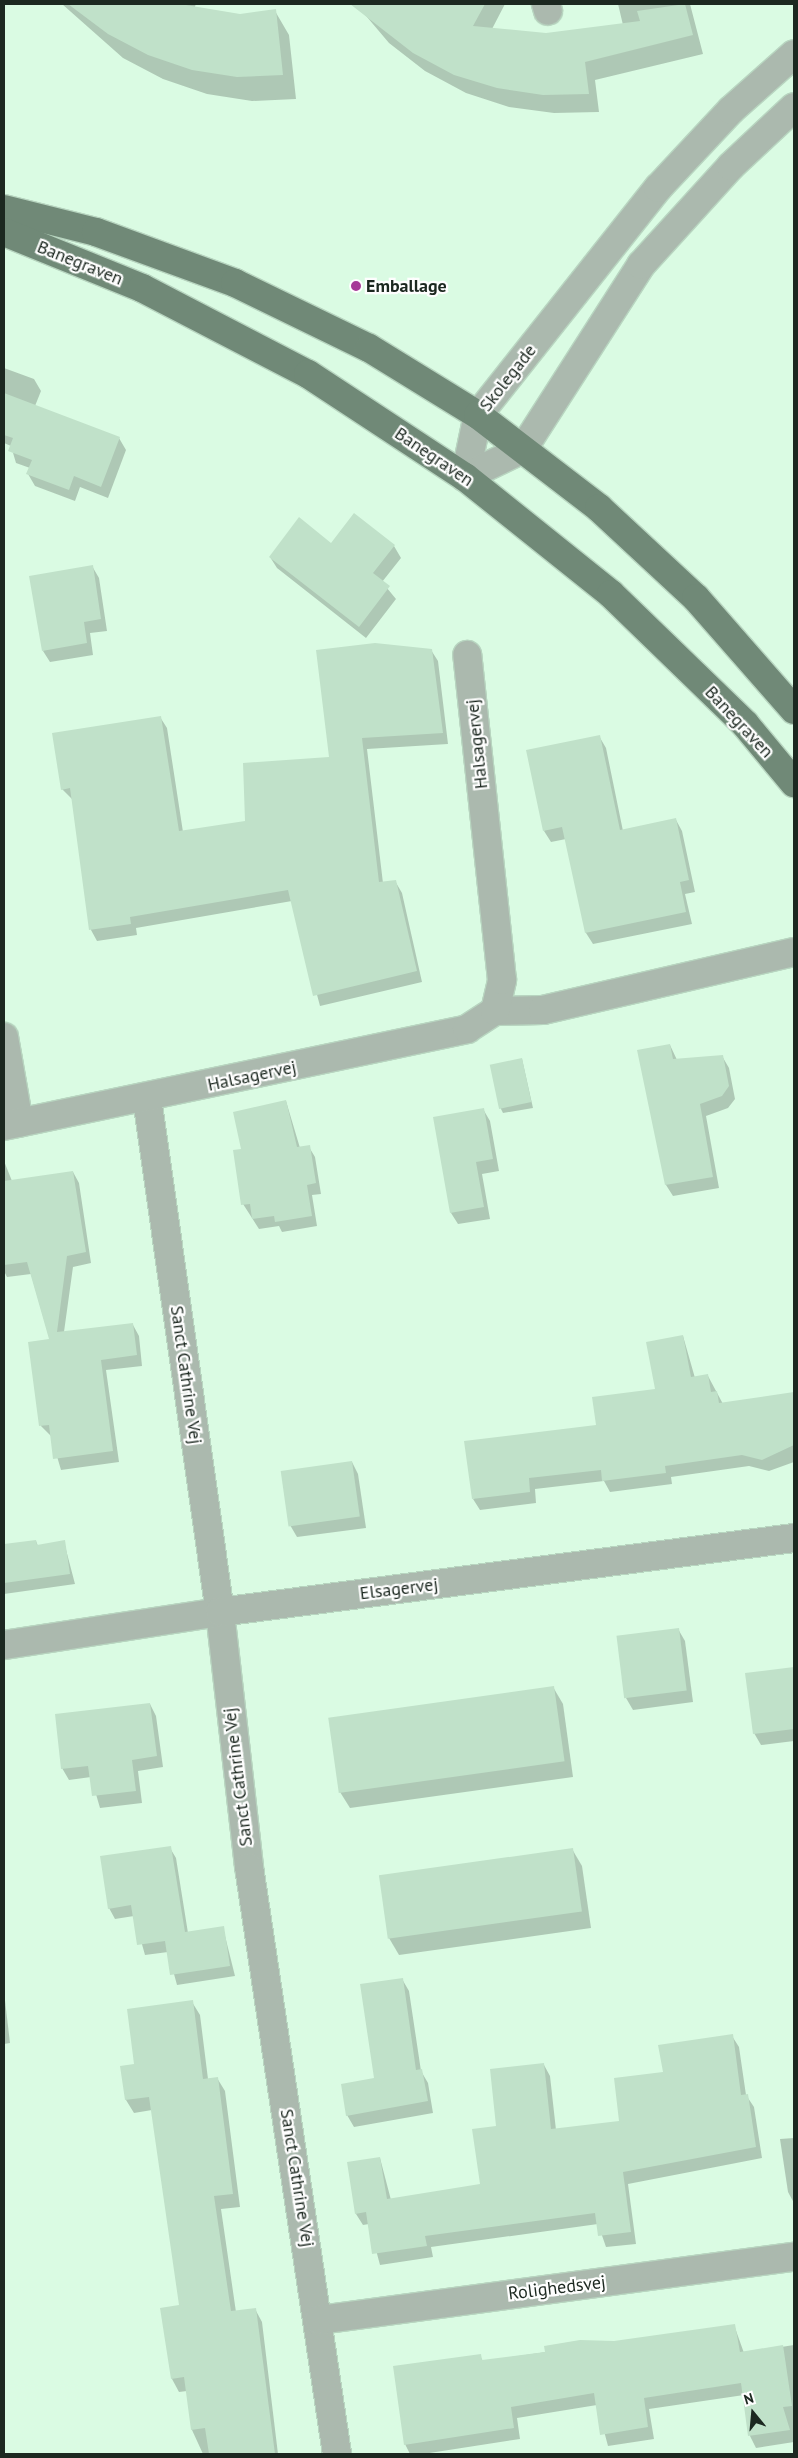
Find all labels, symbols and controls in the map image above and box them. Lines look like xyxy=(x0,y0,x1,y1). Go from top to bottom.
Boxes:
street label: Banegraven xyxy=(34,236,126,290)
place label: Emballage xyxy=(366,275,447,297)
marker: Emballage xyxy=(350,280,362,292)
street label: Skolegade xyxy=(475,340,541,416)
street label: Banegraven xyxy=(390,423,478,491)
street label: Banegraven xyxy=(700,682,778,762)
street label: Halsagervej xyxy=(462,698,492,790)
street label: Halsagervej xyxy=(206,1056,298,1096)
street label: Sanct Cathrine Vej xyxy=(166,1304,206,1446)
street label: Elsagervej xyxy=(359,1573,439,1605)
street label: Sanct Cathrine Vej xyxy=(219,1706,257,1848)
street label: Sanct Cathrine Vej xyxy=(275,2107,319,2249)
street label: Rolighedsvej xyxy=(507,2271,607,2305)
north arrow xyxy=(728,2388,778,2438)
text: N xyxy=(742,2389,756,2409)

